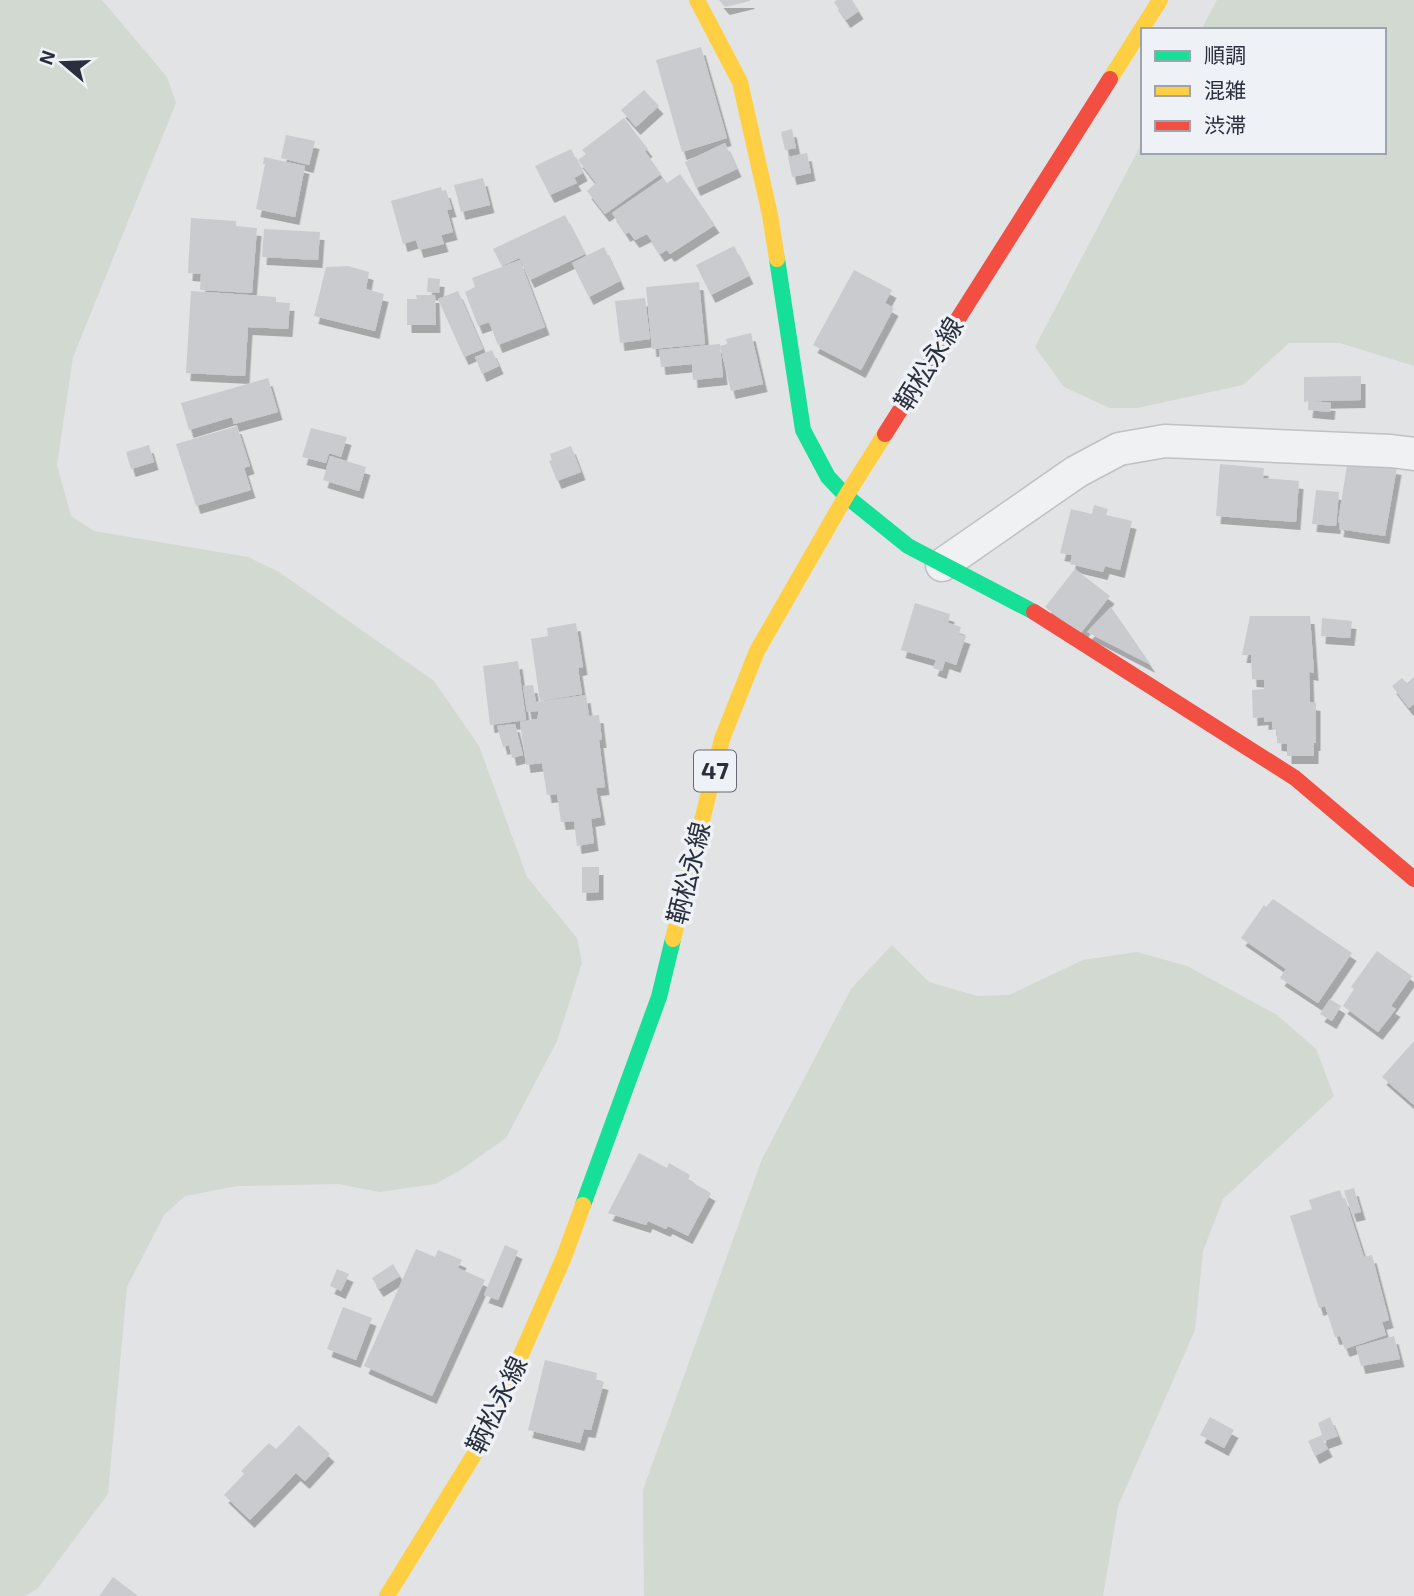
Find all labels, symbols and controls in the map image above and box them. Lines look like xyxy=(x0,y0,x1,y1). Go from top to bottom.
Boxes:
north arrow xyxy=(28,28,98,98)
legend xyxy=(1141,28,1386,154)
text: 順調 xyxy=(1204,42,1246,67)
text: N xyxy=(33,47,60,68)
text: 混雑 xyxy=(1204,77,1246,102)
text: 渋滞 xyxy=(1204,112,1246,137)
street label: 鞆松永線 xyxy=(887,311,968,416)
road number: 47 xyxy=(694,750,736,792)
street label: 鞆松永線 xyxy=(660,818,715,927)
street label: 鞆松永線 xyxy=(459,1351,532,1458)

